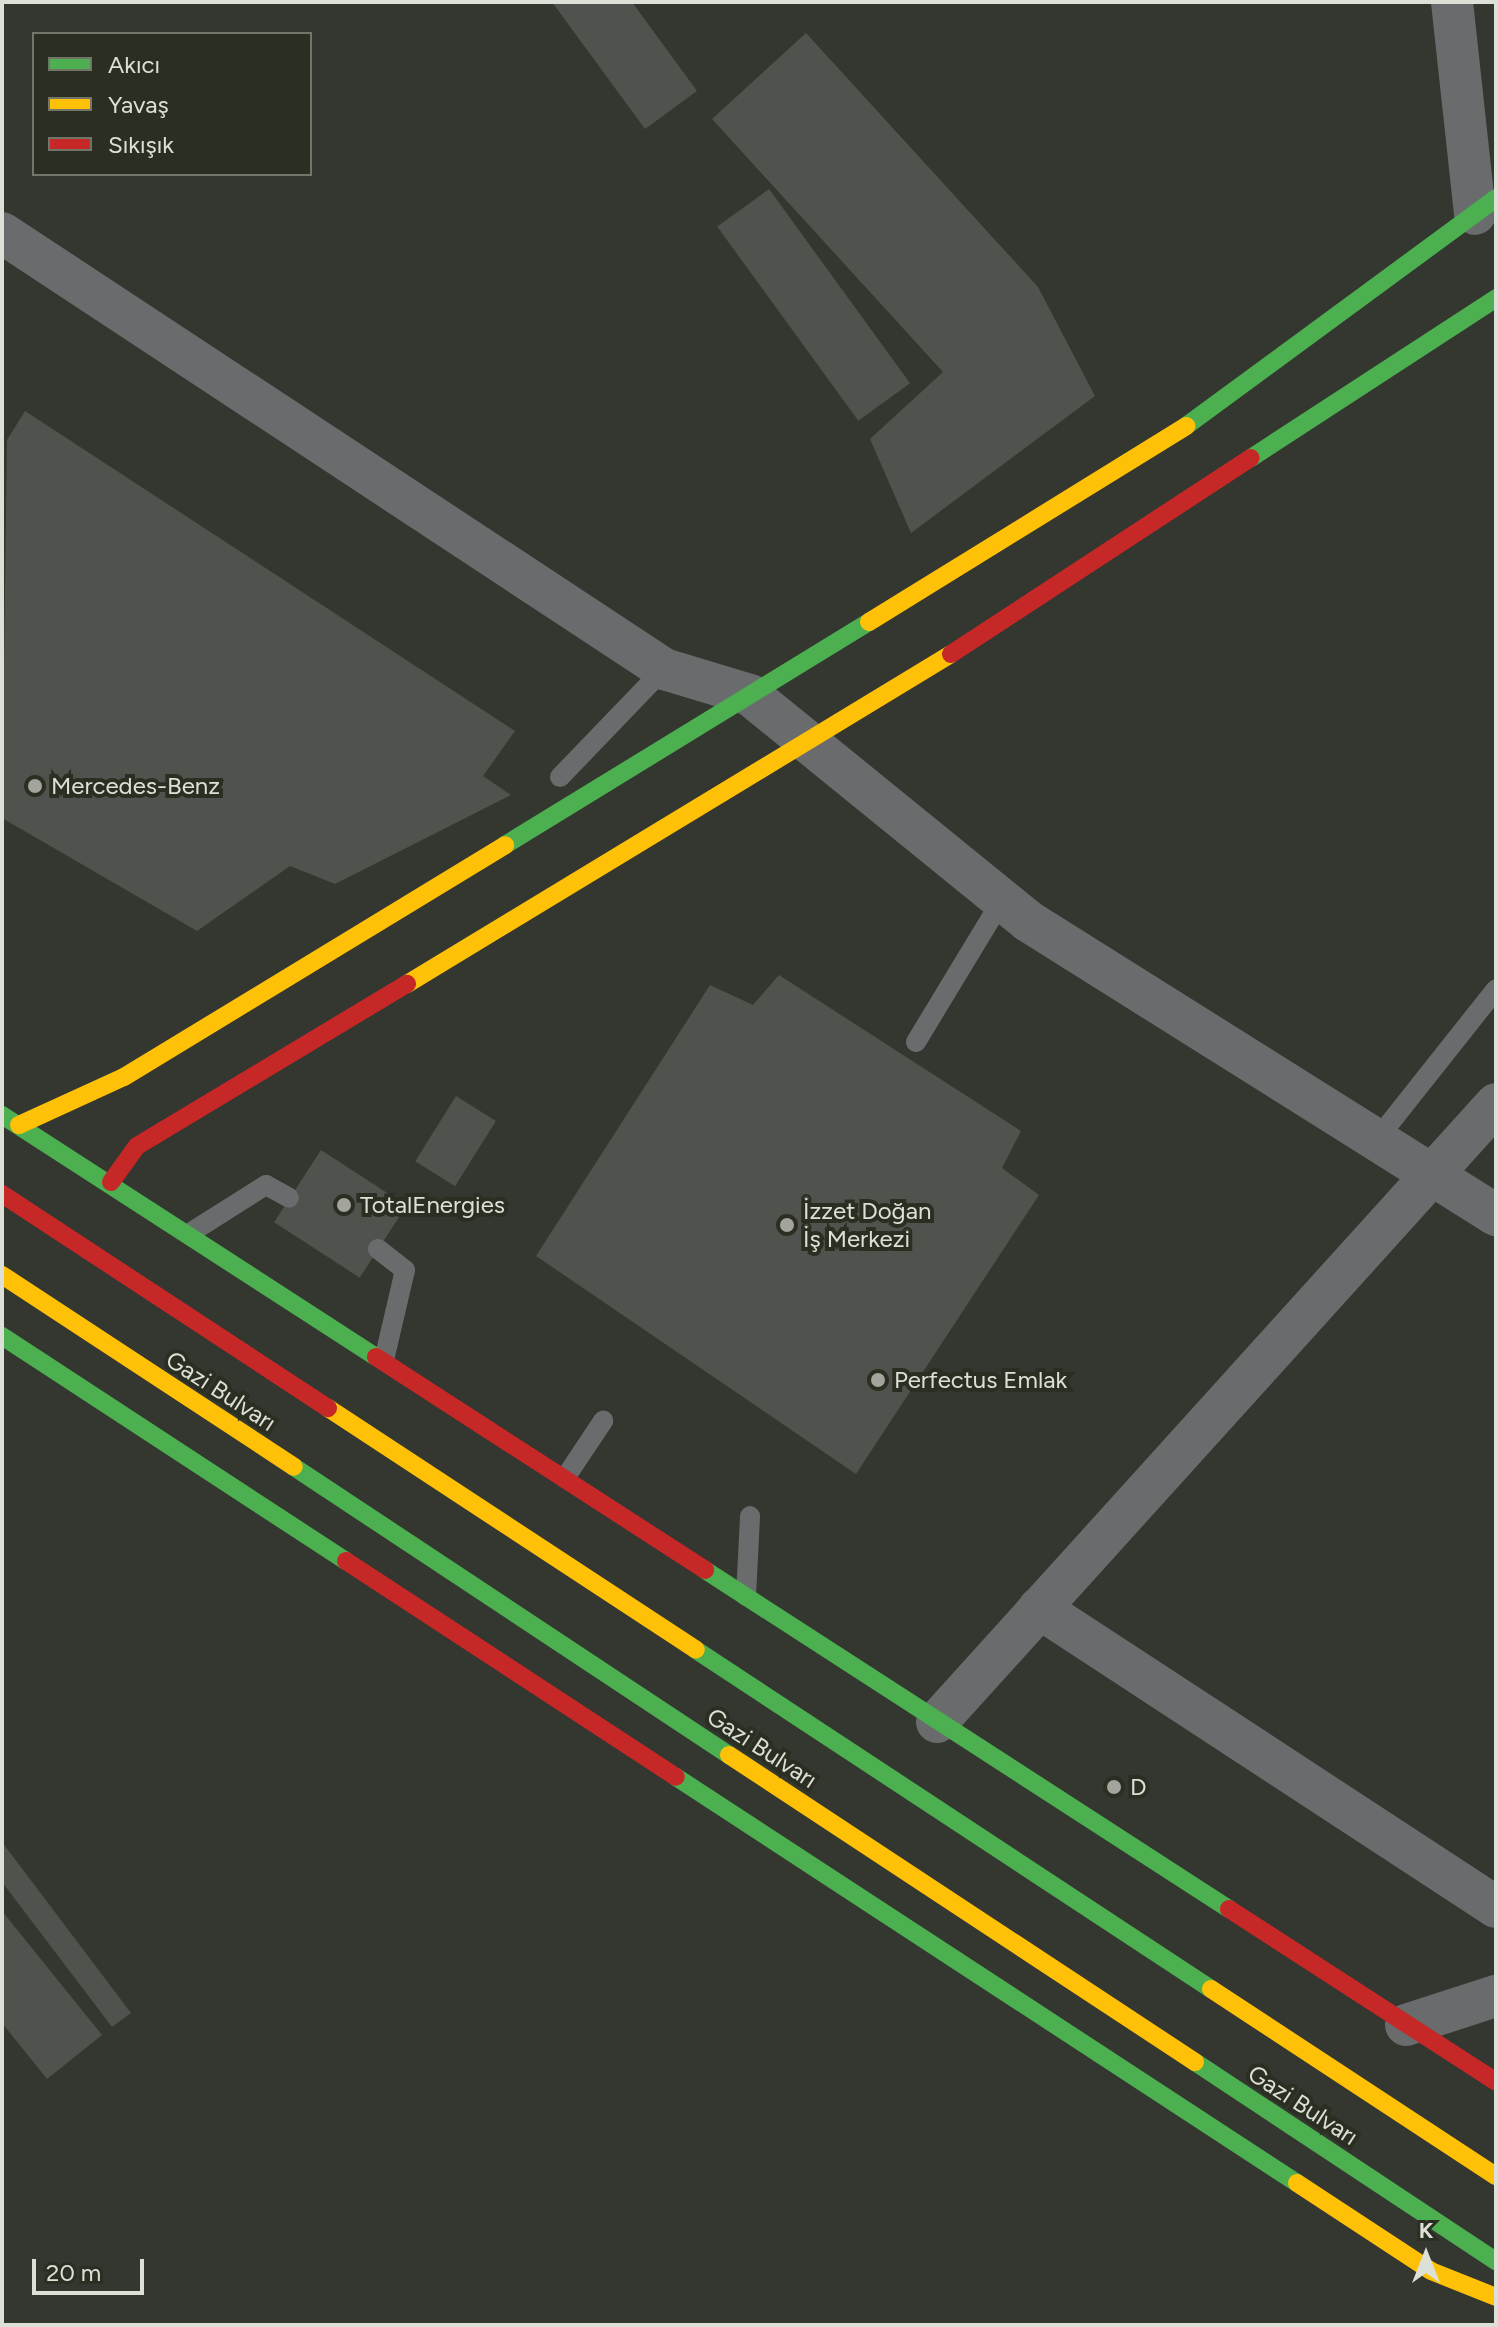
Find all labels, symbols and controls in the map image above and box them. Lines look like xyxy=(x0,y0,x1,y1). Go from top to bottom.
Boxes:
legend xyxy=(32,32,312,176)
text: Akıcı xyxy=(108,50,160,79)
text: Yavaş xyxy=(108,90,169,119)
text: Sıkışık xyxy=(108,130,174,159)
place label: Mercedes-Benz xyxy=(51,772,220,800)
marker: Mercedes-Benz xyxy=(26,777,44,795)
place label: TotalEnergies xyxy=(360,1191,505,1219)
marker: TotalEnergies xyxy=(335,1196,353,1214)
place label: İzzet Doğan İş Merkezi xyxy=(803,1197,931,1253)
marker: İzzet Doğan İş Merkezi xyxy=(778,1216,796,1234)
street label: Gazi Bulvarı xyxy=(161,1345,281,1437)
place label: Perfectus Emlak xyxy=(894,1366,1067,1394)
marker: Perfectus Emlak xyxy=(869,1371,887,1389)
street label: Gazi Bulvarı xyxy=(702,1702,822,1794)
place label: D xyxy=(1130,1773,1147,1801)
marker: D xyxy=(1105,1778,1123,1796)
street label: Gazi Bulvarı xyxy=(1243,2059,1363,2151)
north arrow xyxy=(1386,2215,1466,2295)
text: K xyxy=(1419,2217,1433,2244)
scale bar xyxy=(36,2243,148,2293)
text: 20 m xyxy=(46,2258,101,2287)

